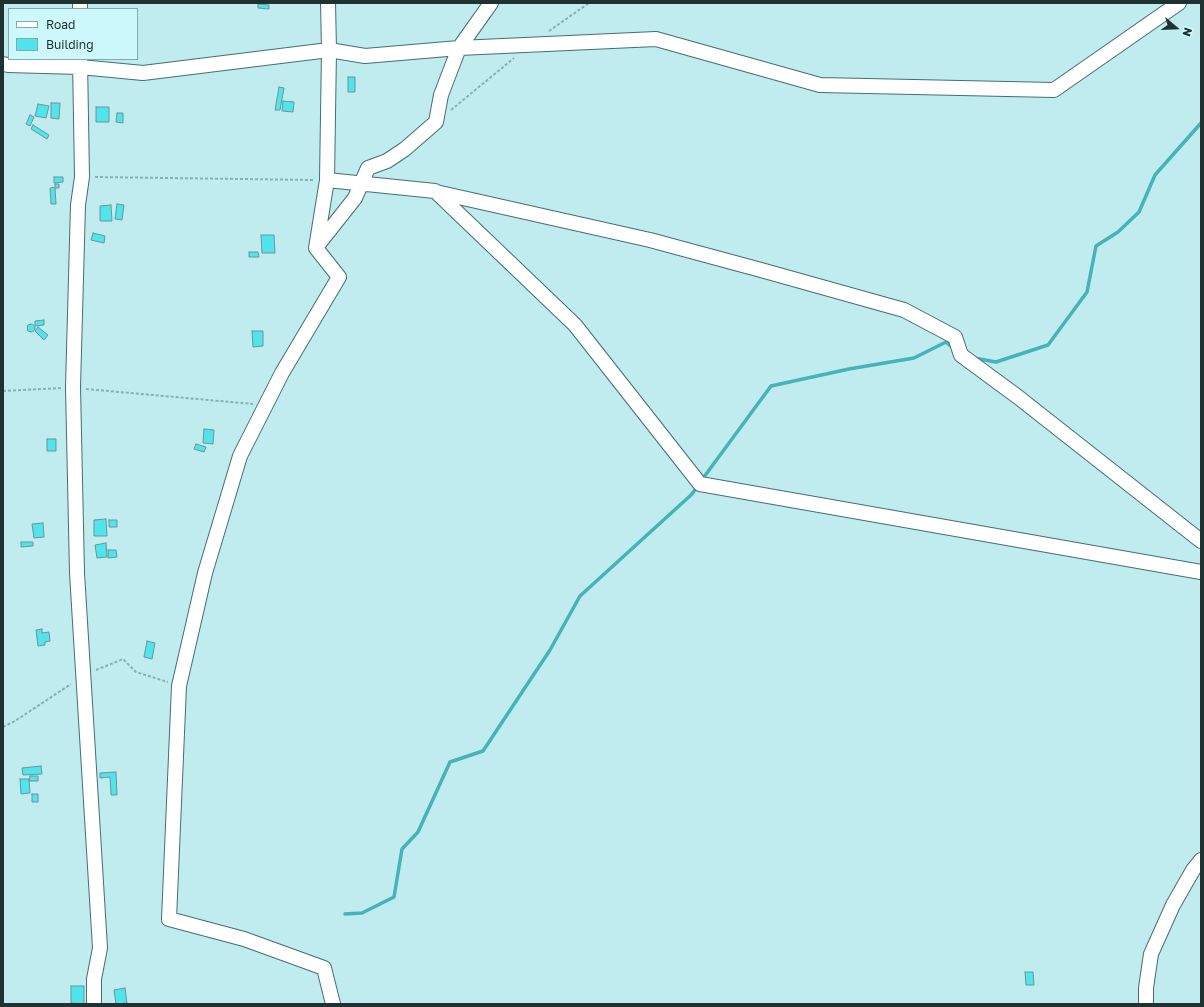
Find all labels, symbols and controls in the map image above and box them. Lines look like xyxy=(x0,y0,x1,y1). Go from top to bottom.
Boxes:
legend xyxy=(8,8,138,60)
north arrow xyxy=(1156,8,1196,48)
text: Road xyxy=(46,17,75,32)
text: N xyxy=(1180,26,1195,38)
text: Building xyxy=(46,37,94,52)

